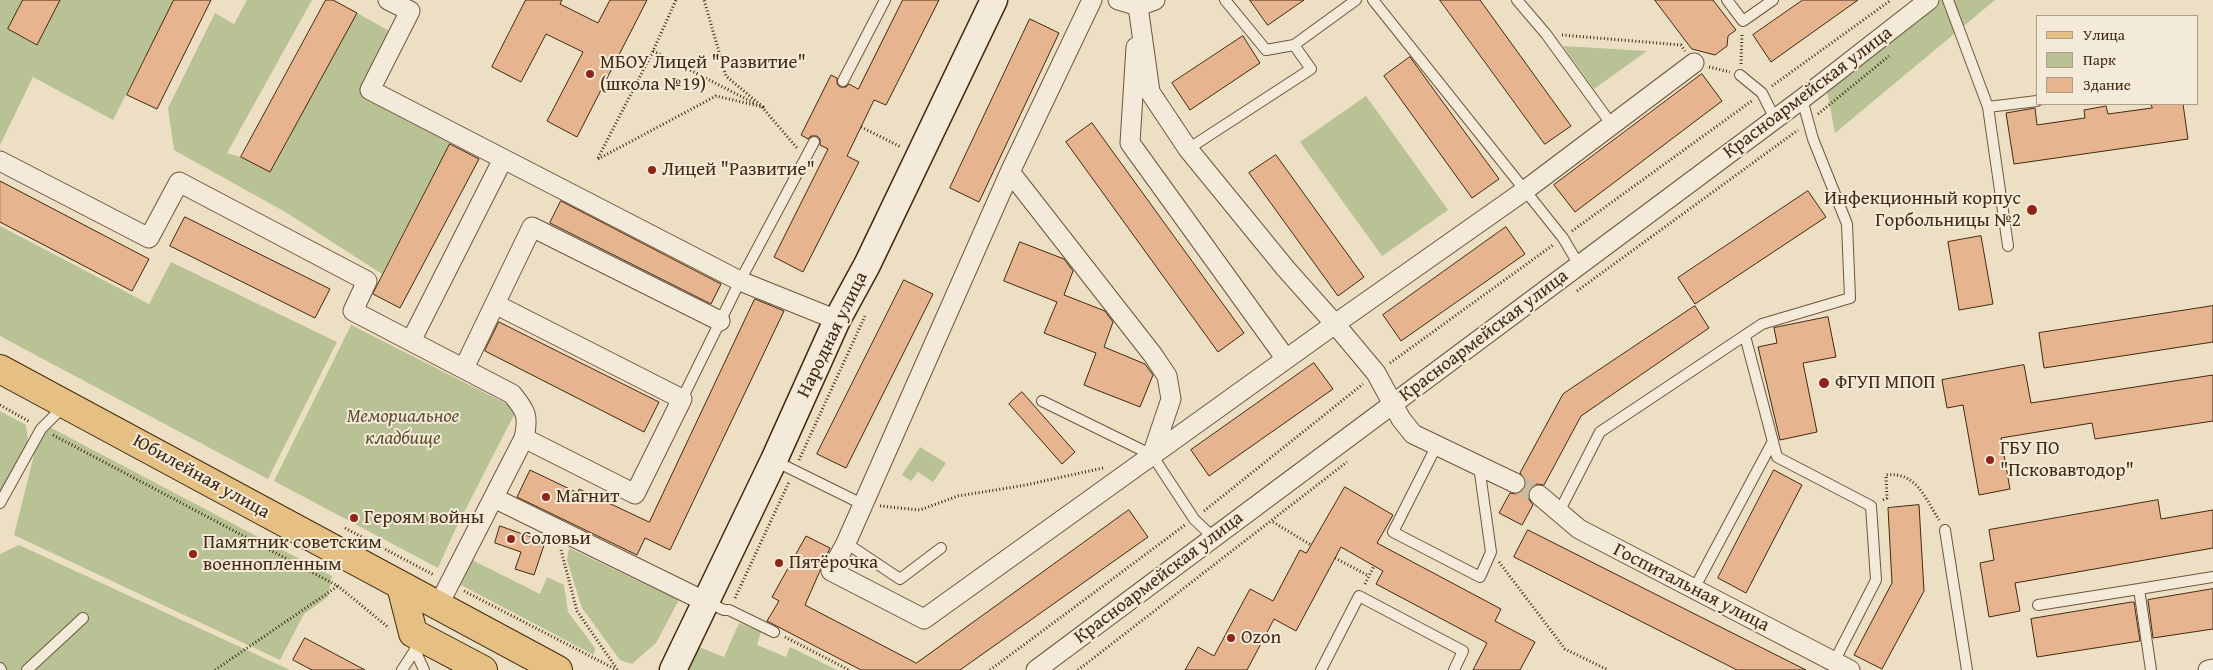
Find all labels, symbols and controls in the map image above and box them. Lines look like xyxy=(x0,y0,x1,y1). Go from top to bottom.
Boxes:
legend xyxy=(2036,15,2198,105)
street label: Красноармейская улица xyxy=(1719,22,1897,164)
text: Улица xyxy=(2083,24,2125,45)
text: Парк xyxy=(2083,49,2116,70)
place label: МБОУ Лицей "Развитие" (школа №19) xyxy=(600,52,806,96)
marker: МБОУ Лицей "Развитие" (школа №19) xyxy=(584,68,596,80)
text: Здание xyxy=(2083,74,2131,95)
place label: Лицей "Развитие" xyxy=(662,159,815,181)
marker: Лицей "Развитие" xyxy=(646,164,658,176)
place label: Инфекционный корпус Горбольницы №2 xyxy=(1824,188,2021,232)
marker: Инфекционный корпус Горбольницы №2 xyxy=(2025,203,2039,217)
street label: Красноармейская улица xyxy=(1395,265,1573,407)
street label: Народная улица xyxy=(793,268,873,402)
place label: ФГУП МПОП xyxy=(1835,372,1936,394)
marker: ФГУП МПОП xyxy=(1817,376,1831,390)
park label: Мемориальное кладбище xyxy=(347,406,459,450)
street label: Юбилейная улица xyxy=(129,430,273,524)
place label: ГБУ ПО "Псковавтодор" xyxy=(2000,438,2134,482)
marker: ГБУ ПО "Псковавтодор" xyxy=(1984,454,1996,466)
place label: Магнит xyxy=(556,486,619,508)
marker: Магнит xyxy=(540,491,552,503)
place label: Героям войны xyxy=(364,507,484,529)
street label: Красноармейская улица xyxy=(1070,507,1248,649)
marker: Героям войны xyxy=(348,512,360,524)
place label: Соловьи xyxy=(521,528,591,550)
place label: Памятник советским военнопленным xyxy=(203,532,382,576)
marker: Соловьи xyxy=(505,533,517,545)
street label: Госпитальная улица xyxy=(1609,539,1773,637)
marker: Памятник советским военнопленным xyxy=(187,548,199,560)
place label: Пятёрочка xyxy=(789,552,878,574)
marker: Пятёрочка xyxy=(773,557,785,569)
place label: Ozon xyxy=(1241,627,1281,649)
marker: Ozon xyxy=(1225,632,1237,644)

